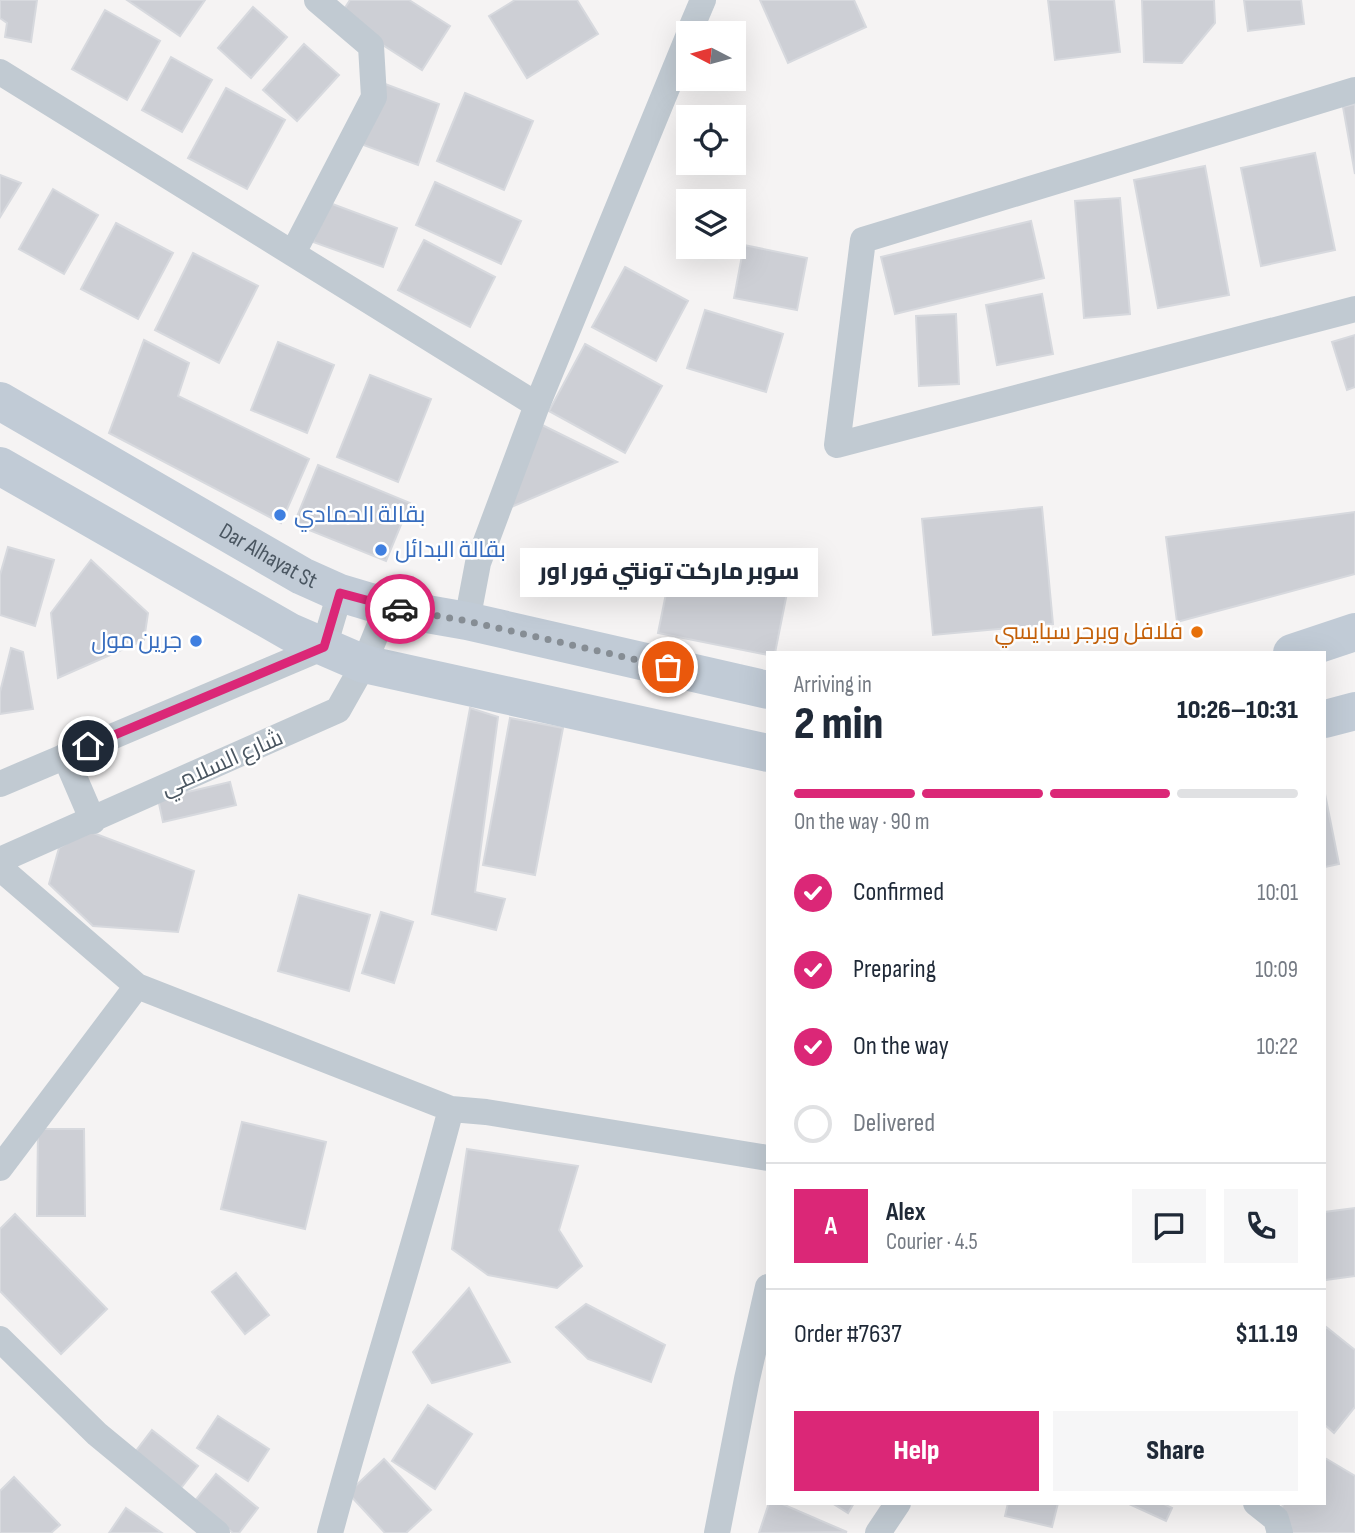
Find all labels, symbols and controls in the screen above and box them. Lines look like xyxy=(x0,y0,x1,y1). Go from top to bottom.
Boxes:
north arrow xyxy=(676,21,746,91)
map controls xyxy=(676,21,746,259)
button: locate xyxy=(676,105,746,175)
button: layers xyxy=(676,189,746,259)
place label: بقالة الحمادي xyxy=(294,501,425,532)
marker: بقالة الحمادي xyxy=(272,507,288,523)
street label: Dar Alhayat St xyxy=(214,517,321,595)
place label: بقالة البدائل xyxy=(395,536,506,564)
marker: بقالة البدائل xyxy=(373,542,389,558)
callout: سوبر ماركت تونتي فور اور xyxy=(519,548,817,597)
text: سوبر ماركت تونتي فور اور xyxy=(539,558,799,586)
courier xyxy=(365,574,435,644)
icon: car xyxy=(381,590,419,628)
place label: فلافل وبرجر سبايسي xyxy=(994,618,1183,648)
marker: فلافل وبرجر سبايسي xyxy=(1189,624,1205,640)
place label: جرين مول xyxy=(91,627,182,655)
marker: جرين مول xyxy=(188,633,204,649)
pin xyxy=(638,637,698,697)
icon: bag xyxy=(649,648,687,686)
text: Arriving in xyxy=(794,671,872,699)
text: 10:26–10:31 xyxy=(1177,695,1298,726)
text: 2 min xyxy=(794,697,883,752)
pin xyxy=(58,716,118,776)
street label: شارع السلامي xyxy=(156,724,289,805)
icon: home xyxy=(69,727,107,765)
text: On the way · 90 m xyxy=(794,808,929,836)
icon: check xyxy=(794,874,832,912)
text: Confirmed xyxy=(853,877,944,908)
text: 10:01 xyxy=(1257,879,1298,907)
icon: check xyxy=(794,951,832,989)
text: Preparing xyxy=(853,954,936,985)
text: 10:09 xyxy=(1255,956,1298,984)
icon: check xyxy=(794,1028,832,1066)
text: On the way xyxy=(853,1031,949,1062)
text: 10:22 xyxy=(1257,1033,1298,1061)
text: Delivered xyxy=(853,1108,935,1139)
button: chat xyxy=(1132,1189,1206,1263)
button: phone xyxy=(1224,1189,1298,1263)
text: Alex xyxy=(886,1197,926,1228)
text: A xyxy=(825,1211,837,1242)
text: Courier · 4.5 xyxy=(886,1228,978,1256)
text: Order #7637 xyxy=(794,1319,902,1350)
text: $11.19 xyxy=(1235,1319,1298,1350)
button: Help xyxy=(794,1411,1039,1491)
button: Share xyxy=(1053,1411,1298,1491)

